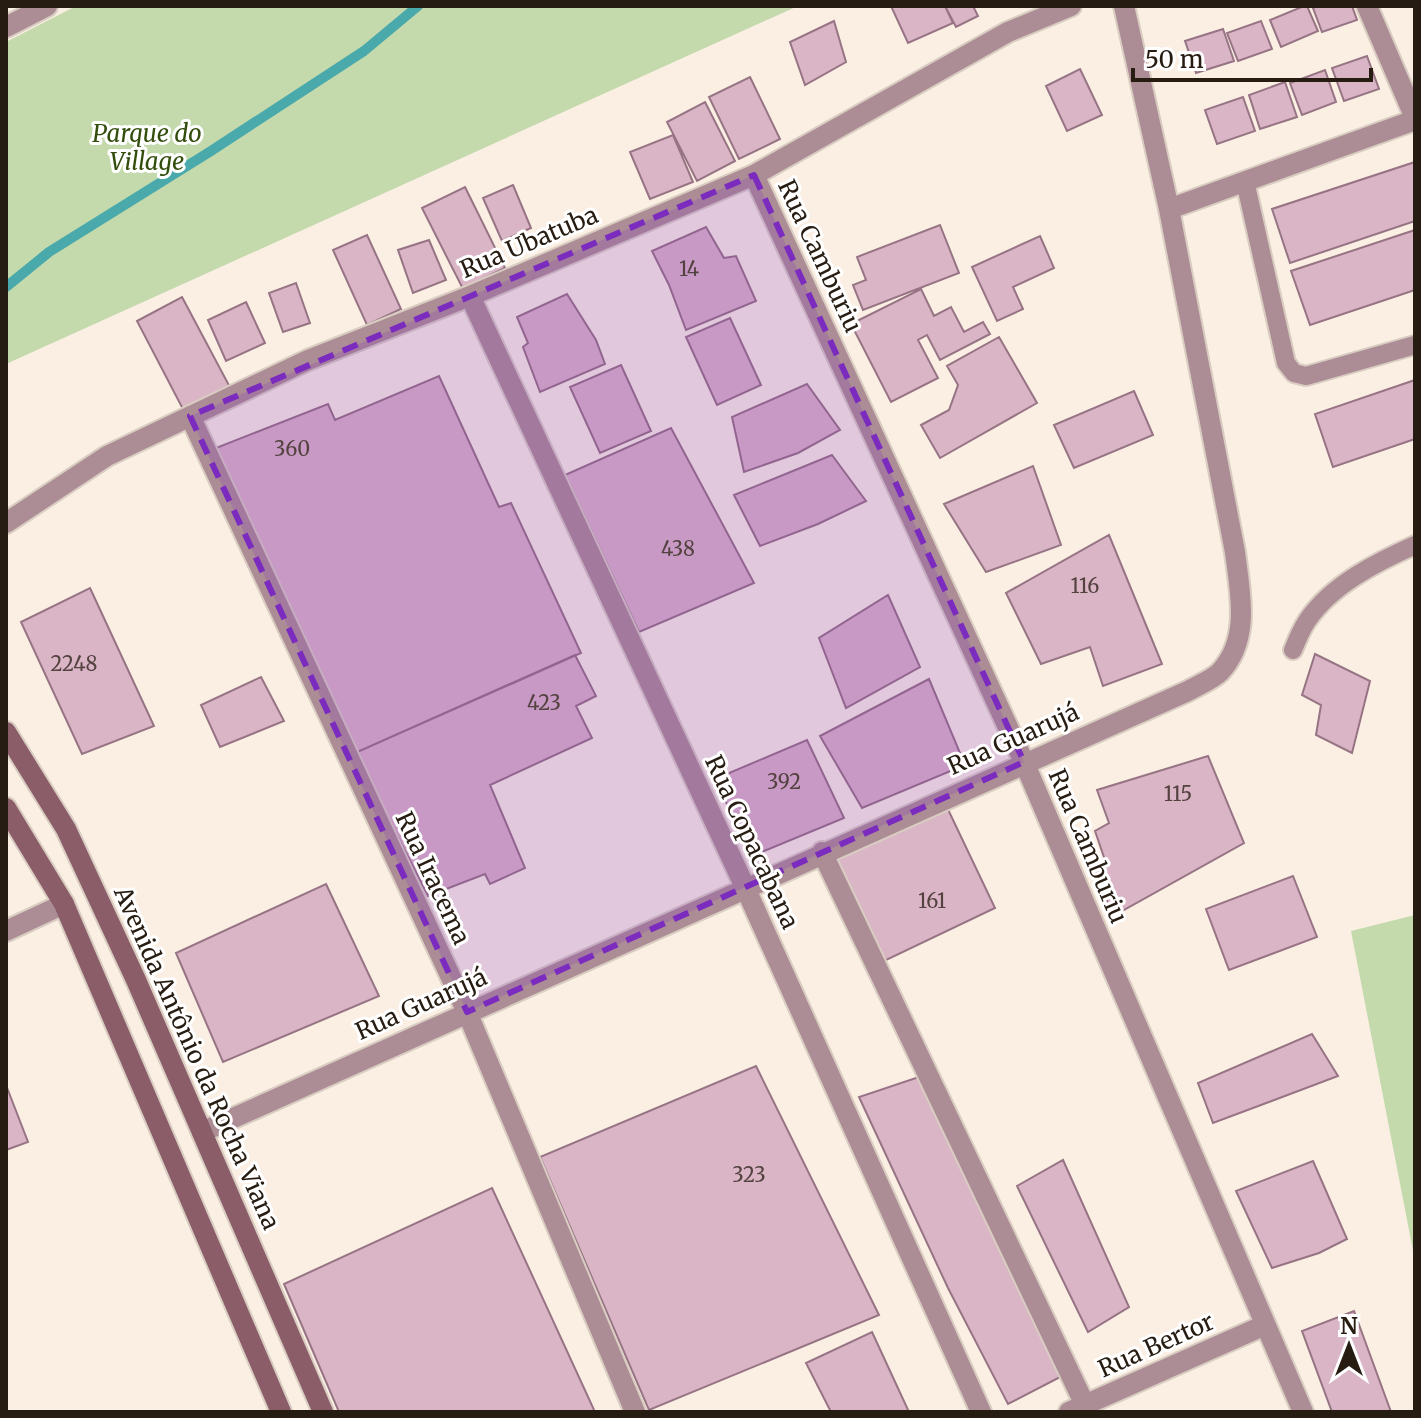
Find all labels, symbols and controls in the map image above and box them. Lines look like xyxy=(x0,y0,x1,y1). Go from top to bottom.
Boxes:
scale bar xyxy=(1133,32,1371,82)
text: 50 m xyxy=(1145,44,1204,75)
park label: Parque do Village xyxy=(92,118,202,177)
street label: Rua Camburiu xyxy=(771,175,869,337)
street label: Rua Ubatuba xyxy=(455,199,603,285)
house number: 14 xyxy=(679,256,699,281)
house number: 360 xyxy=(274,436,310,461)
house number: 438 xyxy=(661,536,695,561)
house number: 116 xyxy=(1071,573,1099,598)
house number: 2248 xyxy=(51,651,98,676)
house number: 423 xyxy=(527,690,561,715)
street label: Rua Guarujá xyxy=(942,696,1084,782)
street label: Rua Copacabana xyxy=(698,750,806,934)
street label: Rua Camburiu xyxy=(1041,764,1135,928)
house number: 392 xyxy=(767,769,801,794)
house number: 115 xyxy=(1164,781,1192,806)
street label: Rua Iracema xyxy=(389,807,477,950)
street label: Avenida Antônio da Rocha Viana xyxy=(107,881,287,1235)
house number: 161 xyxy=(918,888,946,913)
street label: Rua Guarujá xyxy=(350,961,492,1047)
house number: 323 xyxy=(732,1162,766,1187)
street label: Rua Bertor xyxy=(1093,1306,1219,1384)
north arrow xyxy=(1309,1306,1389,1386)
text: N xyxy=(1340,1312,1358,1340)

